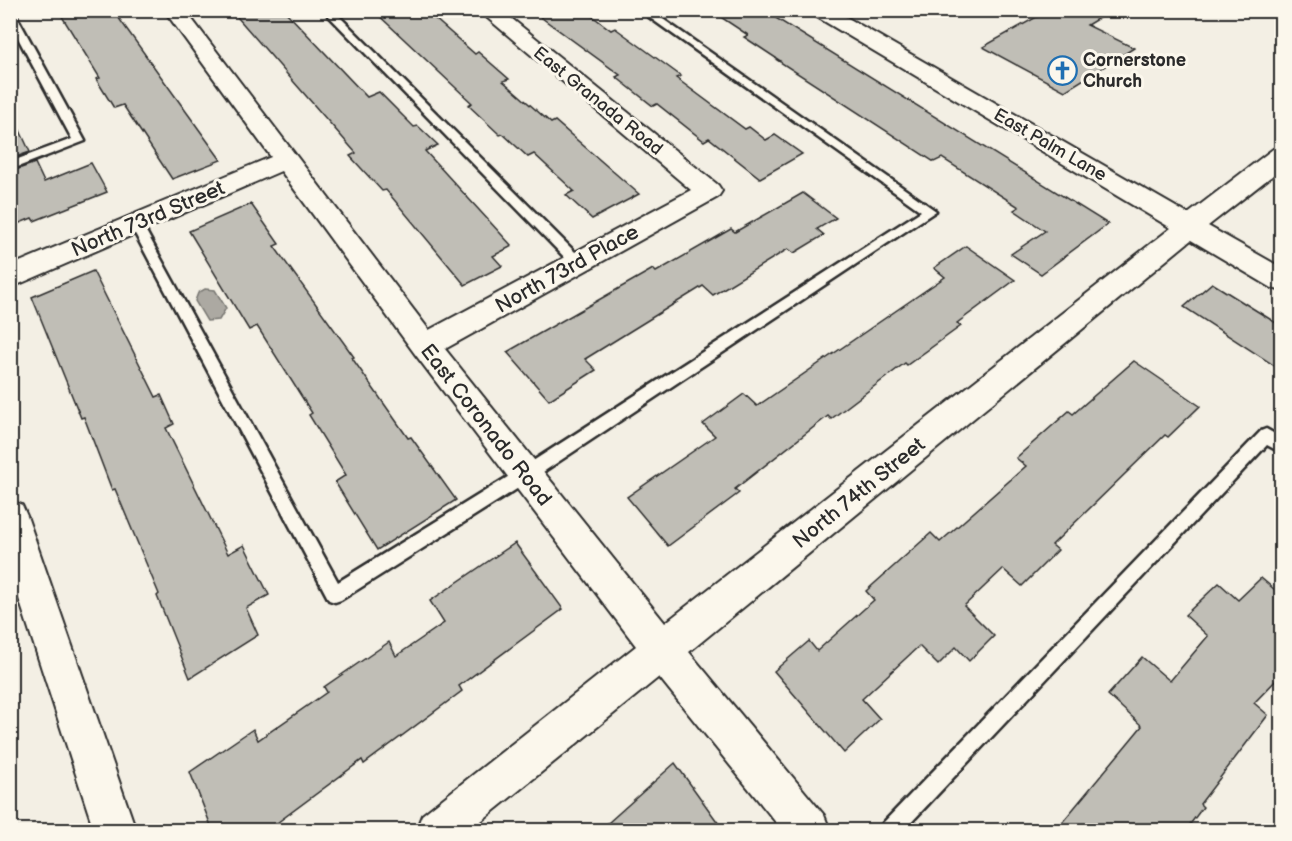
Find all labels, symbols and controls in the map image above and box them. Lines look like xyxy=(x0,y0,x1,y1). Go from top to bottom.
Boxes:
street label: East Granada Road xyxy=(529,42,667,160)
place label: Cornerstone Church xyxy=(1083,50,1186,92)
church icon: Cornerstone Church xyxy=(1046,54,1078,86)
street label: East Palm Lane xyxy=(990,104,1110,186)
street label: North 73rd Street xyxy=(68,175,229,263)
street label: North 73rd Place xyxy=(491,219,643,319)
street label: East Coronado Road xyxy=(415,339,557,511)
street label: North 74th Street xyxy=(788,432,931,554)

